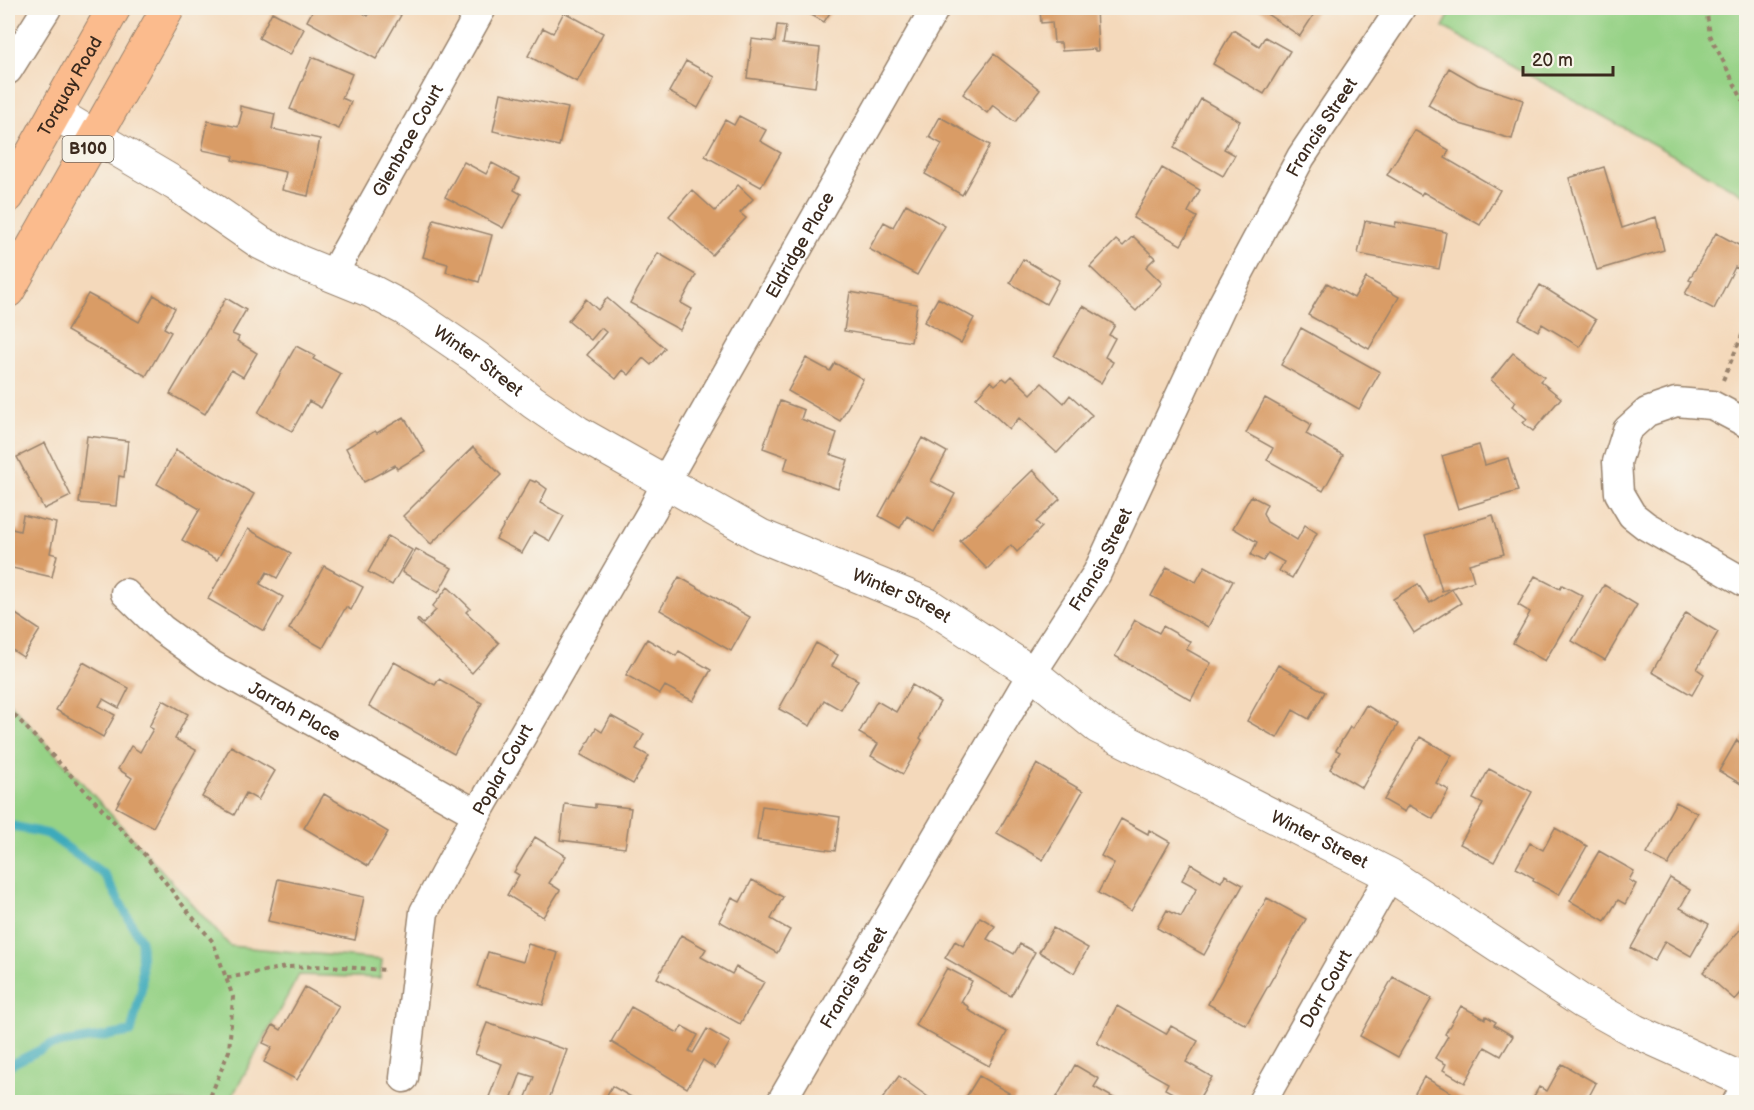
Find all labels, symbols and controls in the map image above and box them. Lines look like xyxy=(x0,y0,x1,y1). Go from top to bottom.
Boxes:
street label: Torquay Road xyxy=(33,33,106,140)
scale bar xyxy=(1523,39,1613,77)
text: 20 m xyxy=(1532,50,1573,71)
street label: Francis Street xyxy=(1282,73,1362,180)
street label: Glenbrae Court xyxy=(368,80,448,200)
road number: B100 xyxy=(62,136,113,162)
street label: Eldridge Place xyxy=(761,188,839,302)
street label: Winter Street xyxy=(429,321,528,401)
street label: Francis Street xyxy=(1065,504,1137,615)
street label: Winter Street xyxy=(849,564,955,628)
street label: Jarrah Place xyxy=(245,677,345,746)
street label: Poplar Court xyxy=(468,720,537,819)
street label: Winter Street xyxy=(1268,806,1372,873)
street label: Francis Street xyxy=(816,923,892,1032)
street label: Dorr Court xyxy=(1296,946,1356,1031)

